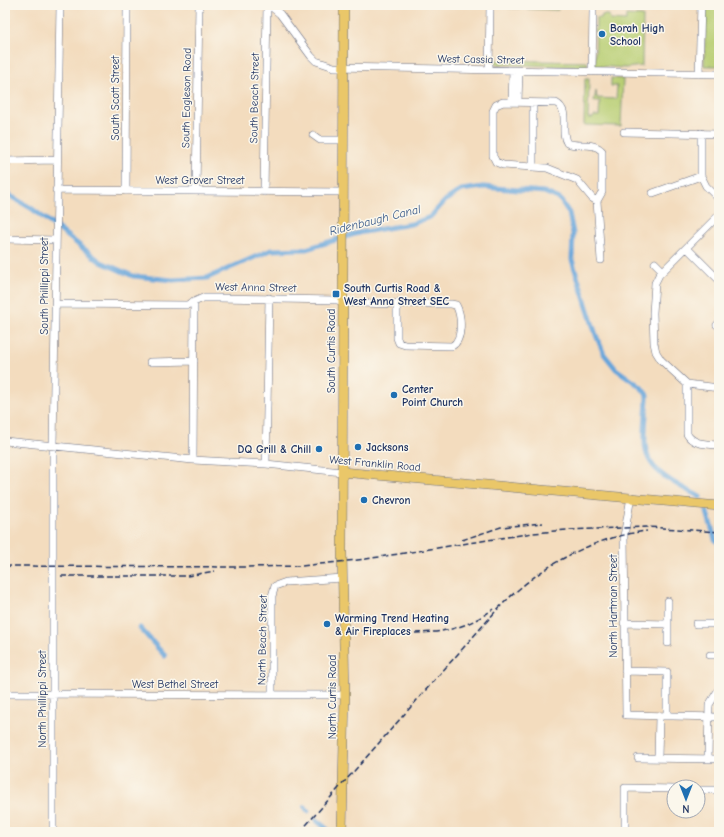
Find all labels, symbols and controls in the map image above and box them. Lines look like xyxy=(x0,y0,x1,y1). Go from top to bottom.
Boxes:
place label: Borah High School xyxy=(610,22,664,48)
marker: Borah High School xyxy=(597,29,607,39)
street label: South Eagleson Road xyxy=(179,48,194,148)
street label: South Beach Street xyxy=(247,52,262,143)
street label: West Cassia Street xyxy=(438,52,525,67)
street label: South Scott Street xyxy=(109,55,122,140)
street label: West Grover Street xyxy=(156,174,245,187)
water label: Ridenbaugh Canal xyxy=(328,202,422,238)
street label: South Phillippi Street xyxy=(38,236,51,335)
street label: West Anna Street xyxy=(215,280,298,295)
place label: South Curtis Road & West Anna Street SEC xyxy=(344,282,449,308)
marker: South Curtis Road & West Anna Street SEC xyxy=(331,289,341,299)
street label: South Curtis Road xyxy=(325,309,338,393)
place label: Center Point Church xyxy=(402,383,463,409)
marker: Center Point Church xyxy=(389,390,399,400)
place label: Jacksons xyxy=(366,441,409,454)
marker: Jacksons xyxy=(353,442,363,452)
place label: DQ Grill & Chill xyxy=(238,443,311,456)
marker: DQ Grill & Chill xyxy=(314,444,324,454)
street label: West Franklin Road xyxy=(329,453,421,474)
place label: Chevron xyxy=(372,494,410,507)
marker: Chevron xyxy=(359,495,369,505)
street label: North Hartman Street xyxy=(607,553,620,658)
street label: North Beach Street xyxy=(255,594,270,685)
place label: Warming Trend Heating & Air Fireplaces xyxy=(335,612,449,638)
marker: Warming Trend Heating & Air Fireplaces xyxy=(322,619,332,629)
street label: North Phillippi Street xyxy=(36,649,49,748)
street label: North Curtis Road xyxy=(326,655,339,739)
street label: West Bethel Street xyxy=(132,678,219,691)
north arrow xyxy=(666,779,706,819)
text: N xyxy=(682,802,690,815)

